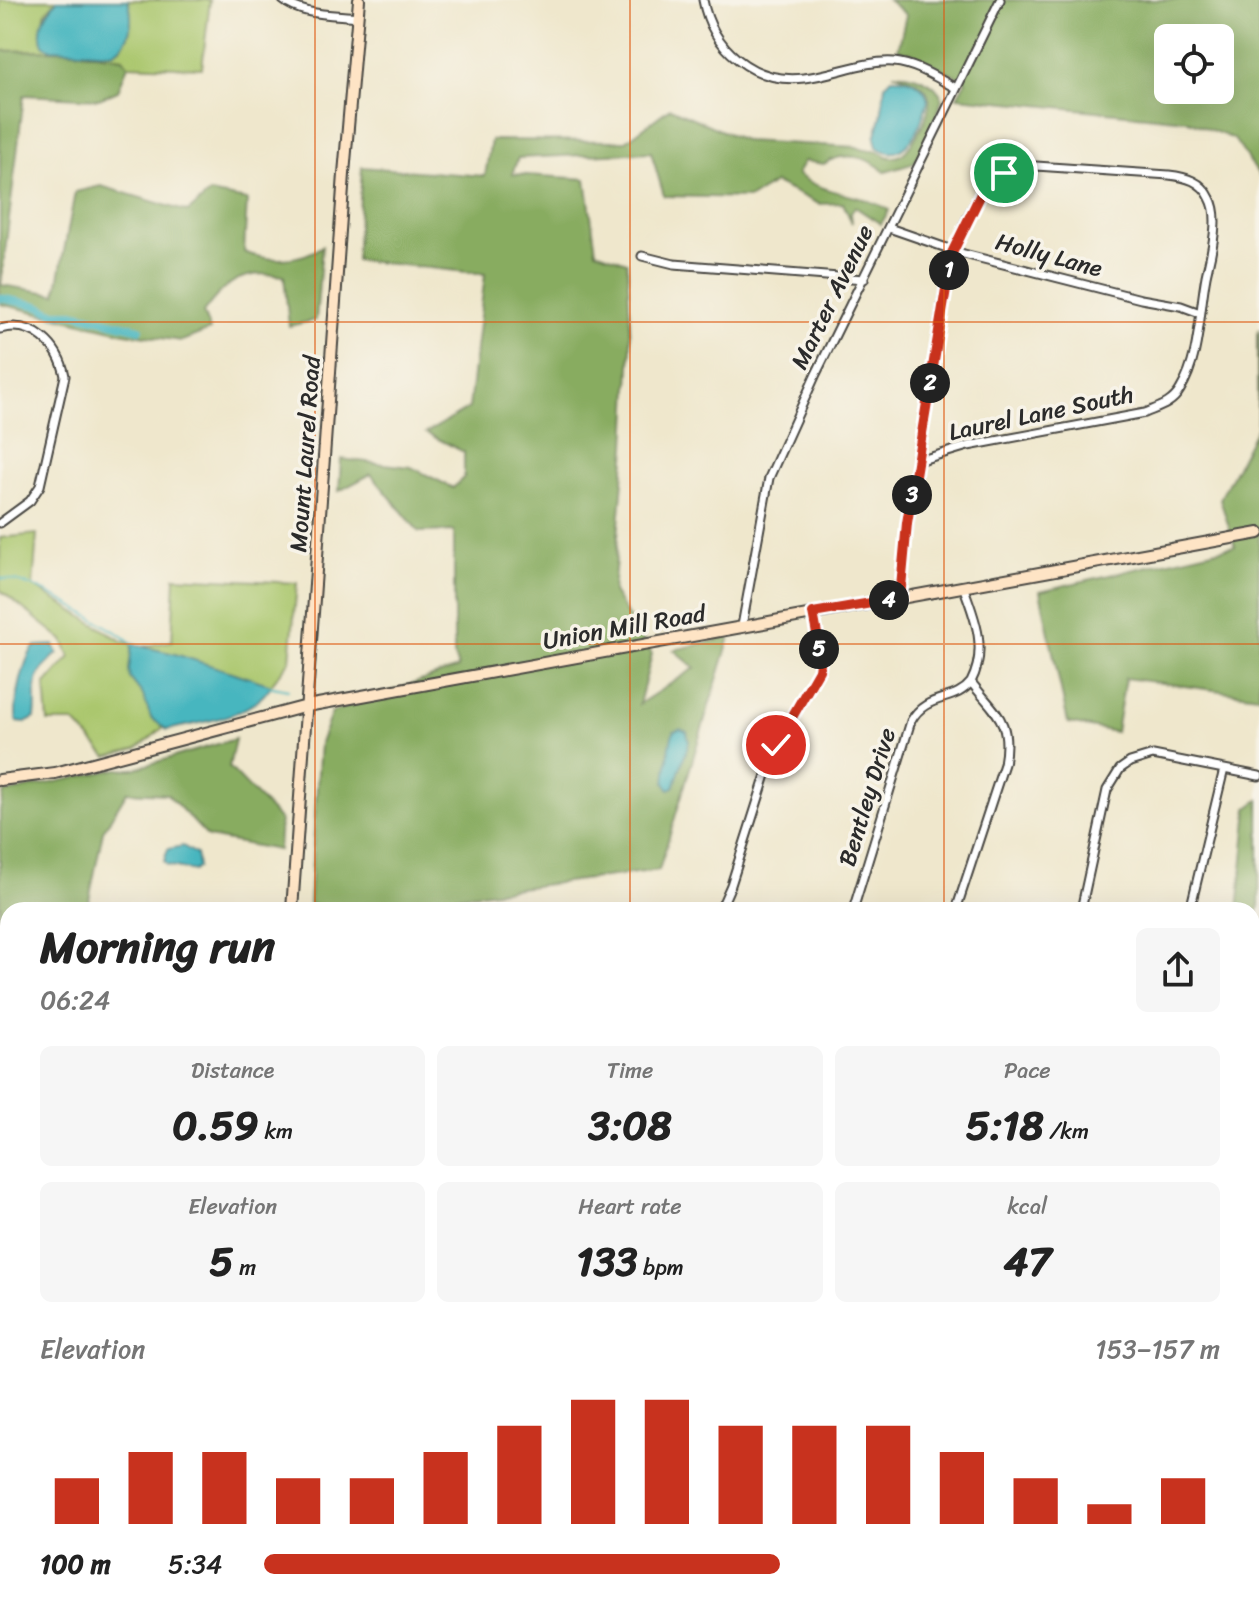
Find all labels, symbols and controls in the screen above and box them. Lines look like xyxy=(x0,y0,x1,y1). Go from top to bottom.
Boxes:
map controls xyxy=(1154,24,1234,104)
button: locate xyxy=(1154,24,1234,104)
pin xyxy=(970,139,1038,207)
icon: arrive xyxy=(982,151,1026,195)
street label: Marter Avenue xyxy=(779,217,885,377)
street label: Holly Lane xyxy=(991,221,1108,290)
pin: 1 xyxy=(929,250,969,290)
text: 1 xyxy=(944,250,954,289)
street label: Mount Laurel Road xyxy=(277,353,333,554)
pin: 2 xyxy=(910,363,950,403)
text: 2 xyxy=(924,363,936,402)
street label: Laurel Lane South xyxy=(945,373,1137,453)
pin: 3 xyxy=(892,475,932,515)
text: 3 xyxy=(906,475,918,514)
pin: 4 xyxy=(869,580,909,620)
text: 4 xyxy=(882,580,896,619)
street label: Union Mill Road xyxy=(539,592,710,662)
pin: 5 xyxy=(799,629,839,669)
text: 5 xyxy=(812,629,826,668)
pin xyxy=(742,711,810,779)
street label: Bentley Drive xyxy=(826,722,908,872)
icon: check xyxy=(754,723,798,767)
text: Morning run xyxy=(40,908,275,986)
button: share xyxy=(1136,928,1220,1012)
text: 06:24 xyxy=(40,977,110,1023)
text: Distance xyxy=(191,1051,274,1090)
text: Time xyxy=(607,1051,653,1090)
text: Pace xyxy=(1004,1051,1051,1090)
text: 0.59 xyxy=(172,1090,259,1161)
text: 3:08 xyxy=(588,1090,672,1161)
text: 5:18 xyxy=(966,1090,1044,1161)
text: km xyxy=(259,1112,293,1151)
text: /km xyxy=(1044,1112,1089,1151)
text: Elevation xyxy=(188,1187,277,1226)
text: Heart rate xyxy=(578,1187,682,1226)
text: kcal xyxy=(1007,1187,1047,1226)
text: 5 xyxy=(209,1226,234,1297)
text: 133 xyxy=(576,1226,637,1297)
text: 47 xyxy=(1003,1226,1051,1297)
text: m xyxy=(234,1248,256,1287)
text: bpm xyxy=(637,1248,684,1287)
text: Elevation xyxy=(40,1326,145,1372)
text: 153–157 m xyxy=(1095,1326,1220,1372)
text: 100 m xyxy=(40,1541,111,1587)
text: 5:34 xyxy=(168,1541,222,1587)

